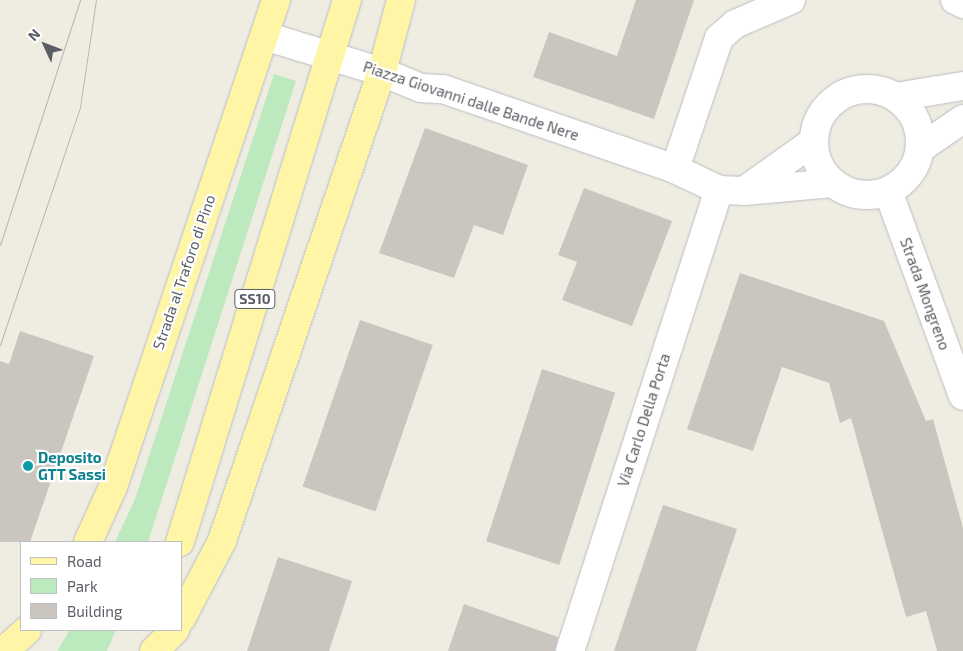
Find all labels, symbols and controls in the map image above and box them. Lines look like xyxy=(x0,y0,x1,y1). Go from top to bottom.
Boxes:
north arrow xyxy=(20,20,70,70)
text: N xyxy=(24,25,43,44)
street label: Piazza Giovanni dalle Bande Nere xyxy=(361,58,581,144)
street label: Strada al Traforo di Pino xyxy=(149,192,219,352)
street label: Strada Mongreno xyxy=(896,235,954,353)
road number: SS10 xyxy=(234,288,276,310)
street label: Via Carlo Della Porta xyxy=(614,351,674,489)
place label: Deposito GTT Sassi xyxy=(38,448,106,483)
marker: Deposito GTT Sassi xyxy=(22,460,34,472)
legend xyxy=(20,541,182,631)
text: Road xyxy=(67,552,102,570)
text: Park xyxy=(67,577,98,595)
text: Building xyxy=(67,602,122,620)

